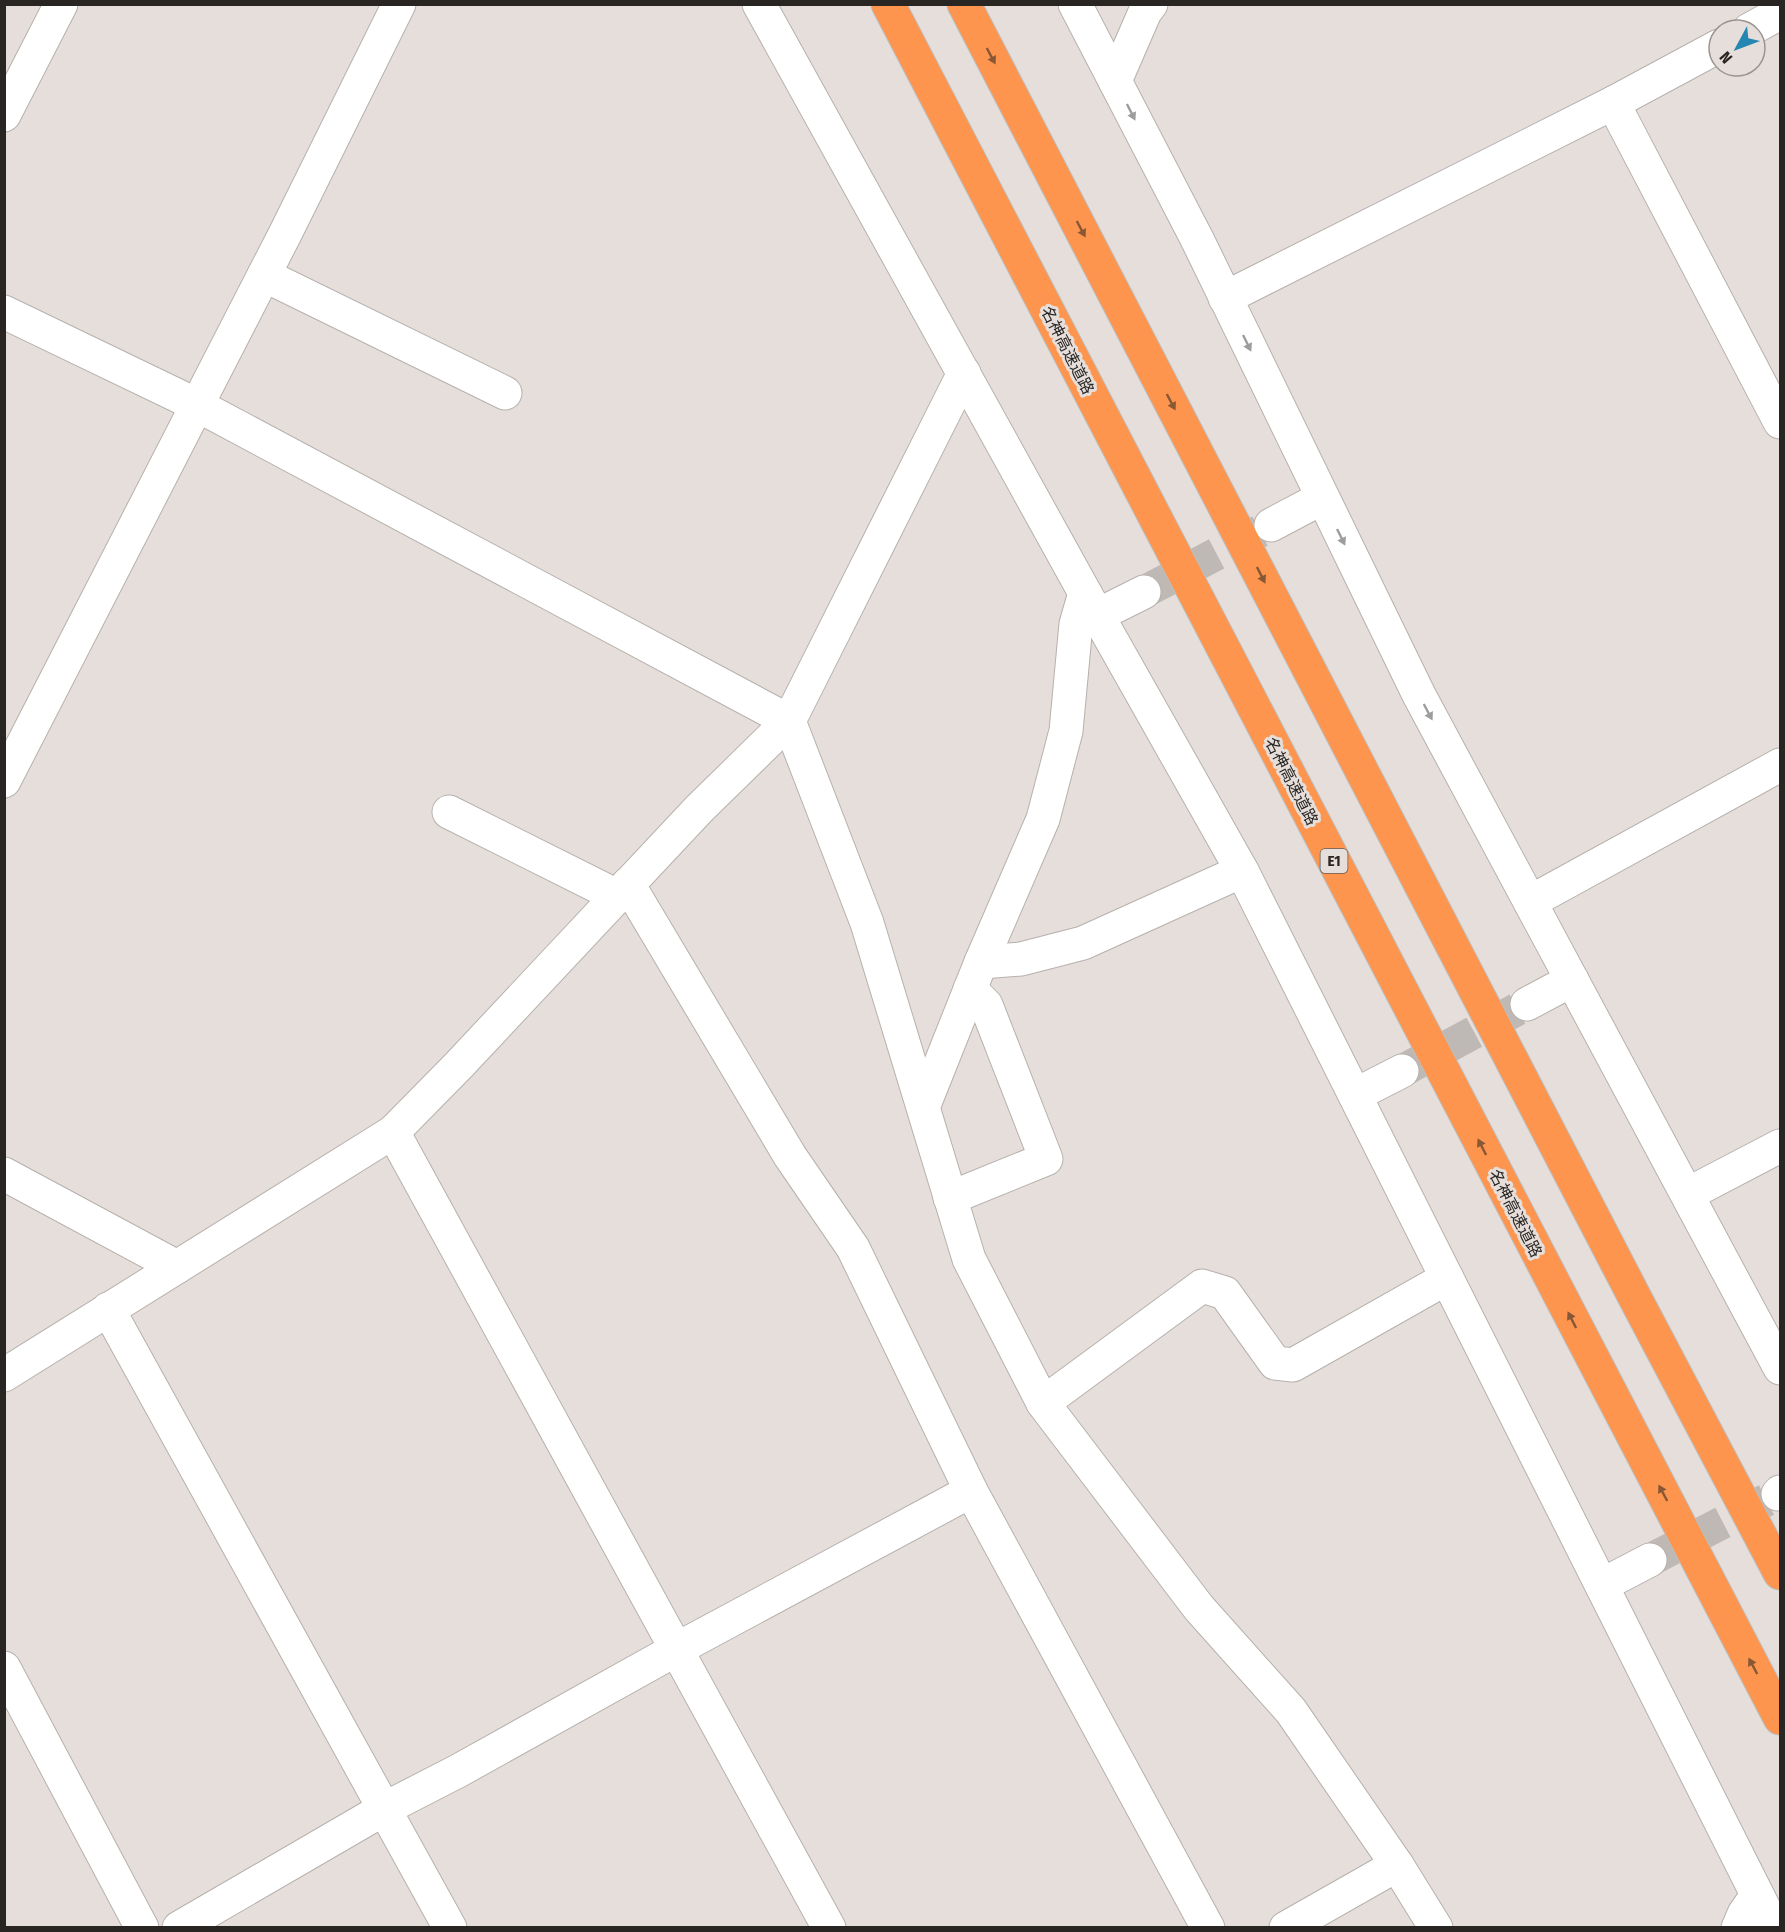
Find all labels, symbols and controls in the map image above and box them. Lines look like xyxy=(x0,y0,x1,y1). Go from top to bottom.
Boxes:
north arrow xyxy=(1707,18,1767,78)
one-way arrow xyxy=(986,48,996,65)
text: N xyxy=(1716,48,1736,67)
one-way arrow xyxy=(1126,104,1136,121)
one-way arrow xyxy=(1076,221,1086,238)
street label: 名神高速道路 xyxy=(1037,303,1098,397)
one-way arrow xyxy=(1242,334,1252,351)
one-way arrow xyxy=(1166,394,1176,411)
one-way arrow xyxy=(1337,528,1346,545)
one-way arrow xyxy=(1256,567,1266,584)
one-way arrow xyxy=(1423,704,1433,721)
street label: 名神高速道路 xyxy=(1261,734,1322,828)
road number: E1 xyxy=(1320,849,1348,873)
one-way arrow xyxy=(1477,1139,1487,1156)
street label: 名神高速道路 xyxy=(1485,1166,1546,1260)
one-way arrow xyxy=(1568,1312,1577,1329)
one-way arrow xyxy=(1658,1484,1668,1501)
one-way arrow xyxy=(1748,1657,1758,1674)

